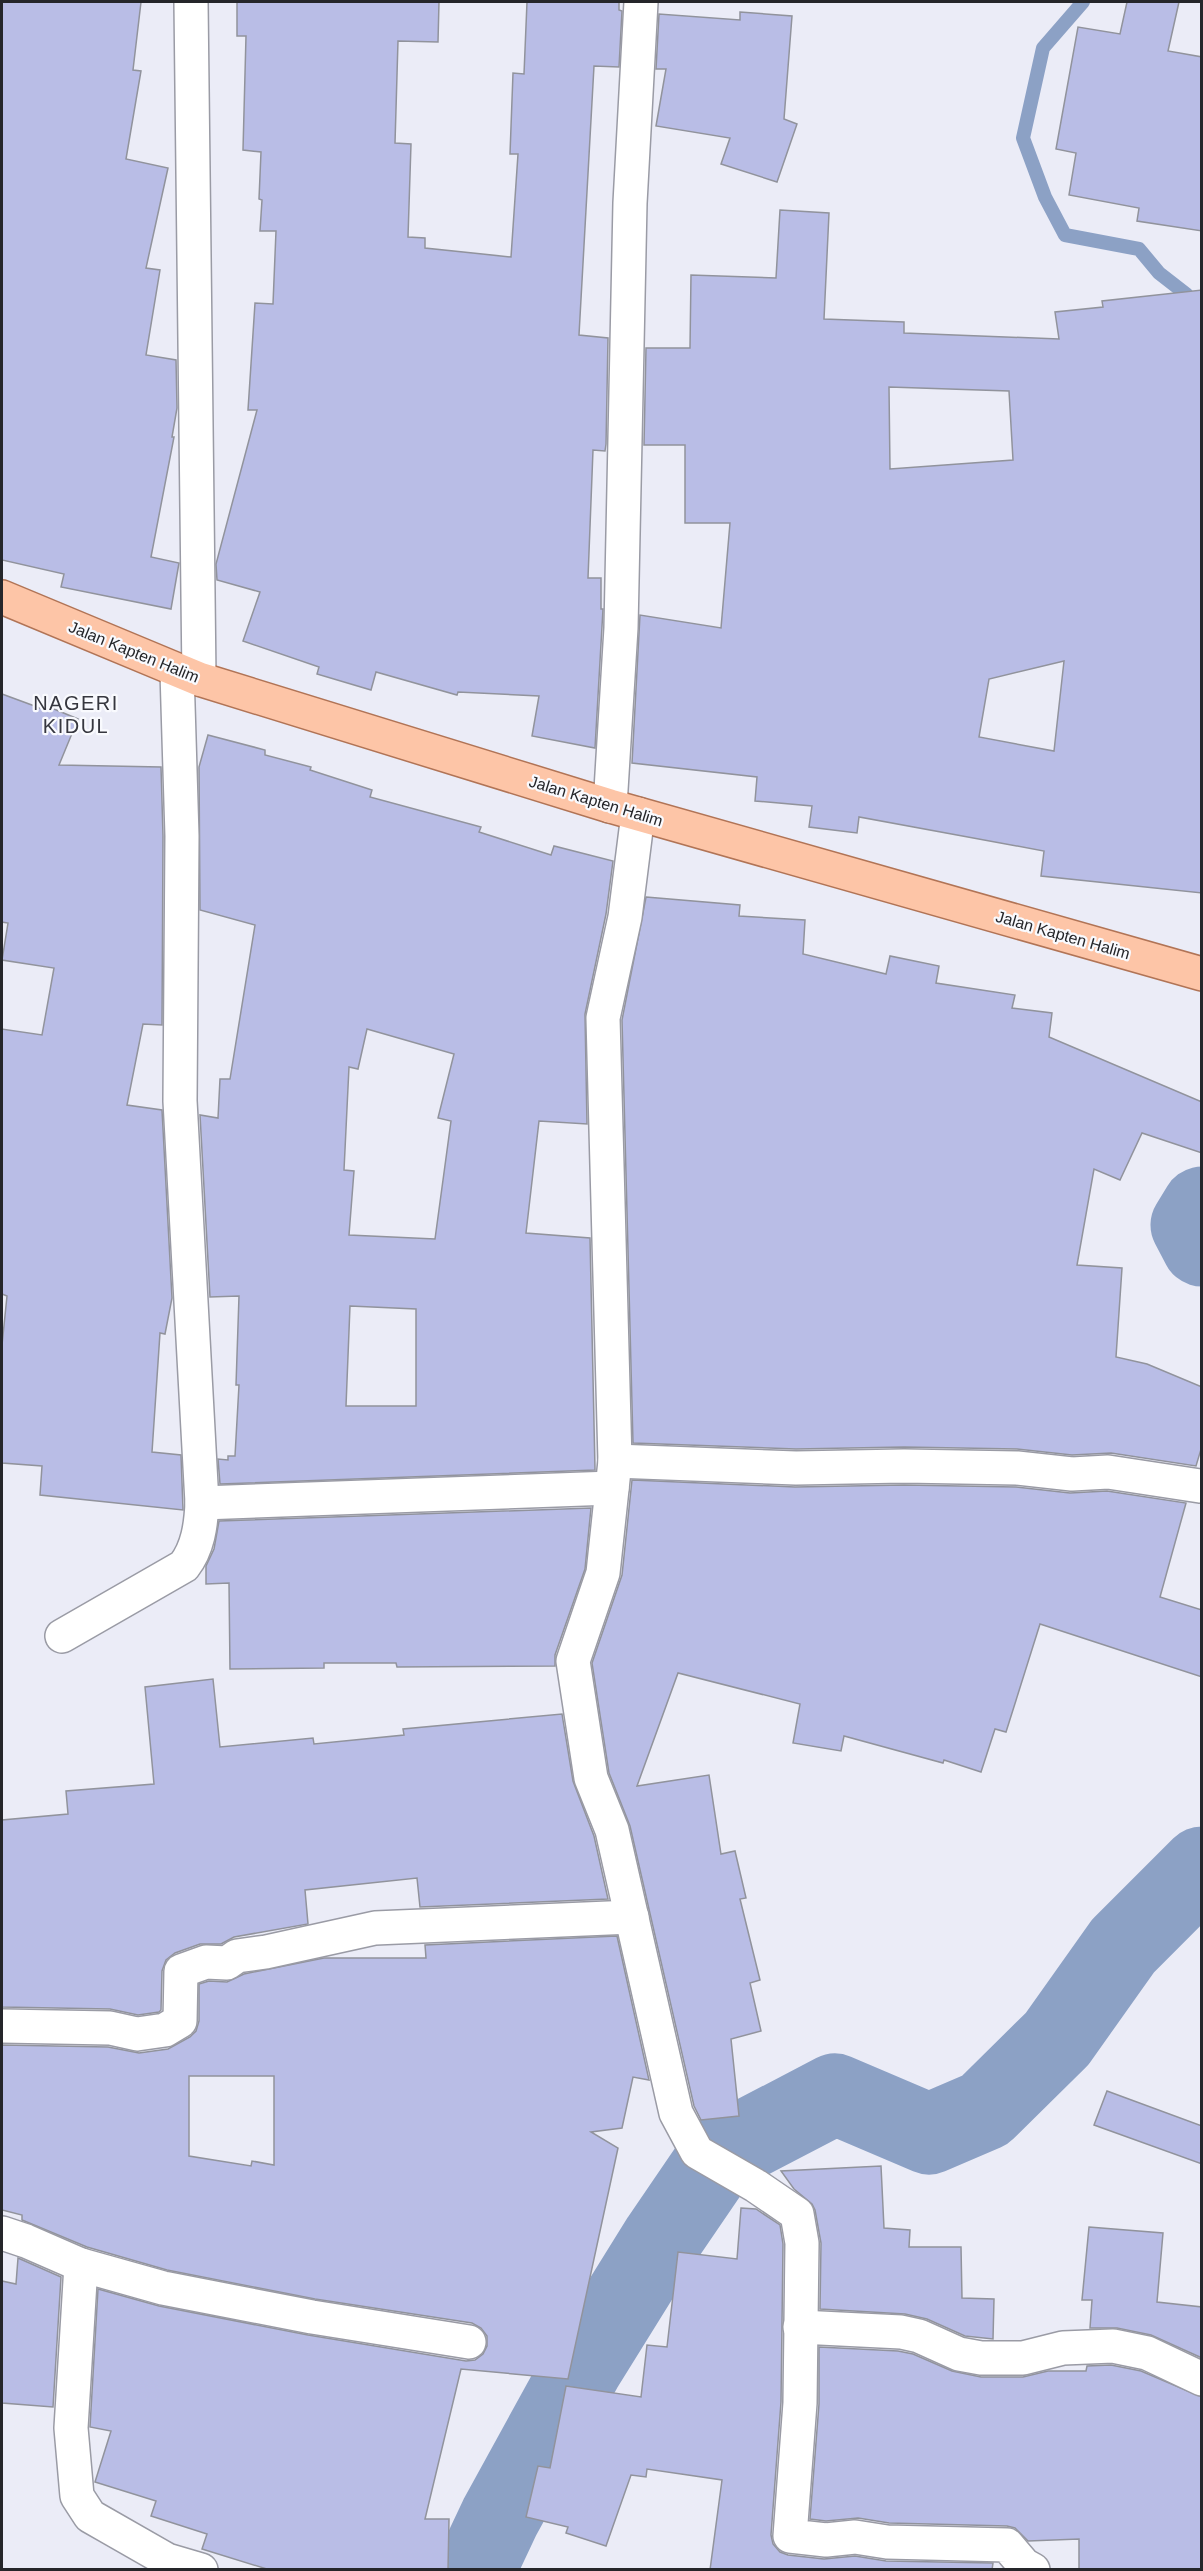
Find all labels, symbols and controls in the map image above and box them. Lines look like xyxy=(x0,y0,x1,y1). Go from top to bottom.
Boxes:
street label: Jalan Kapten Halim xyxy=(66,618,202,686)
district label: NAGERI KIDUL xyxy=(33,692,119,737)
street label: Jalan Kapten Halim xyxy=(527,773,665,829)
street label: Jalan Kapten Halim xyxy=(994,908,1132,962)

